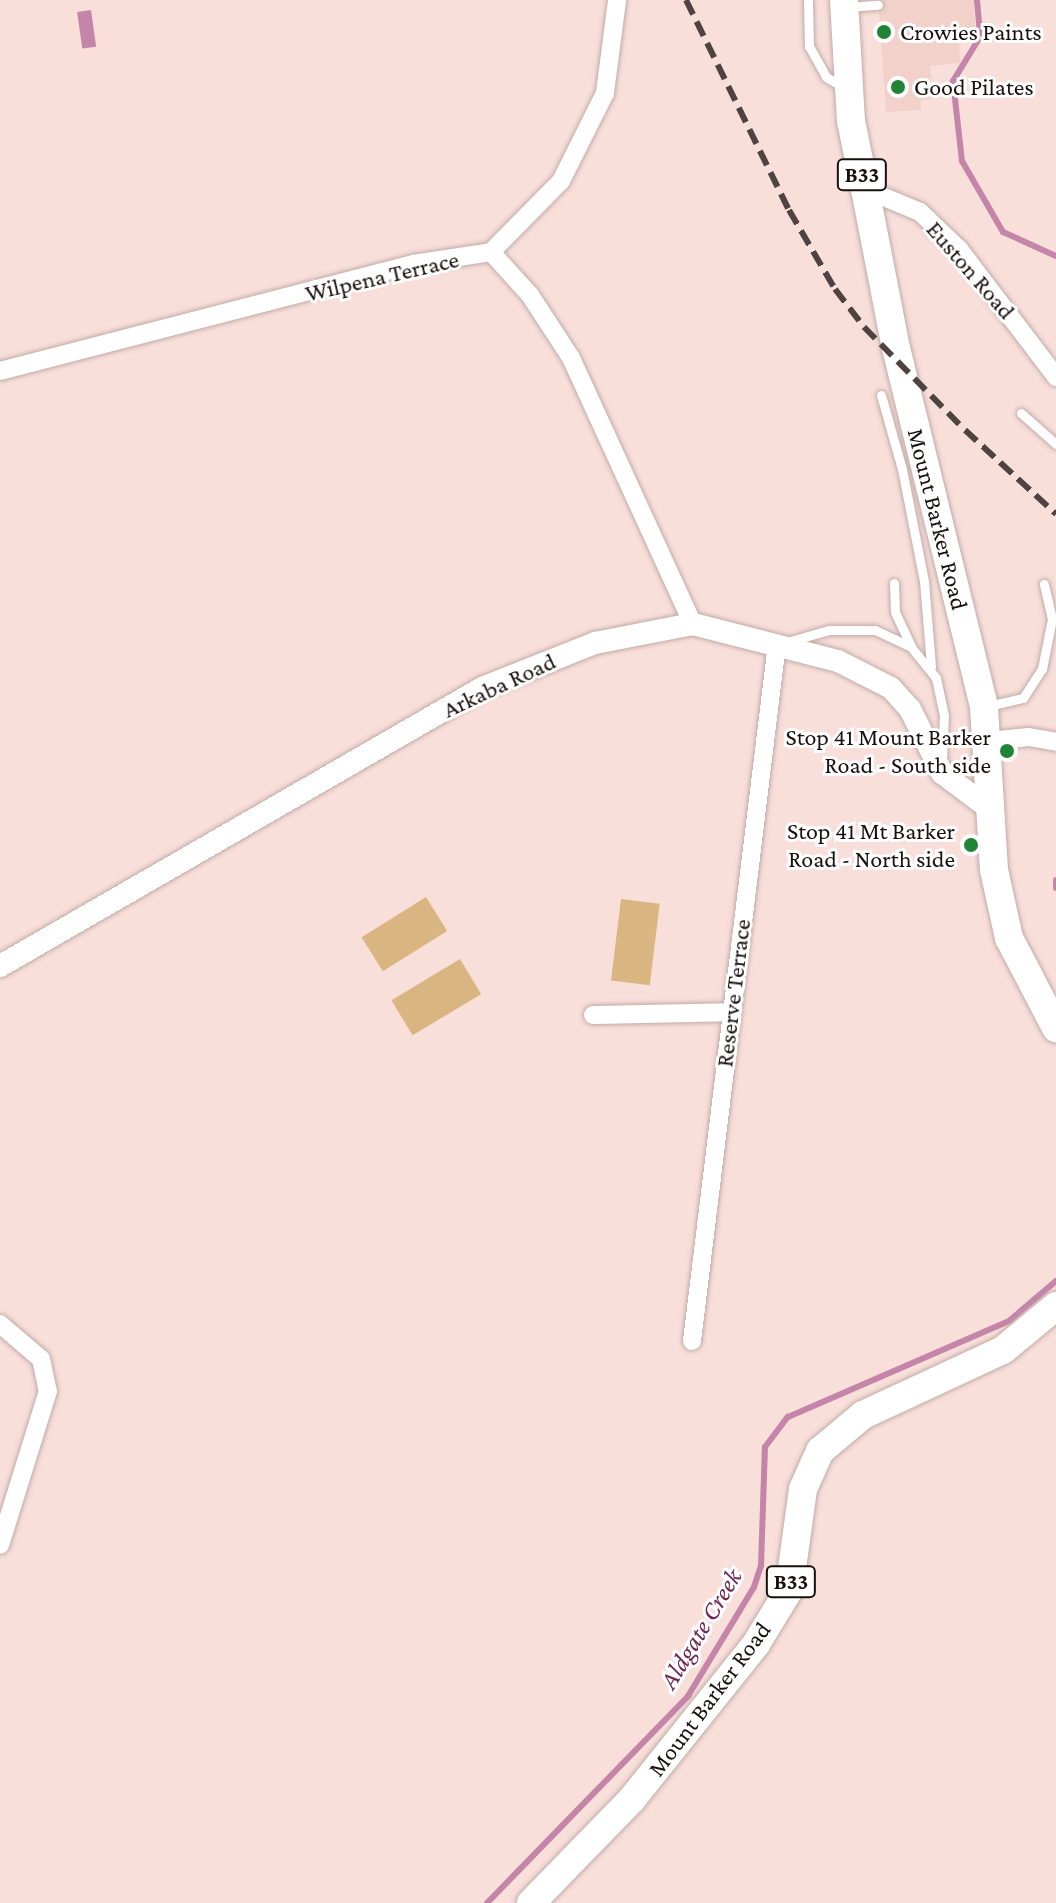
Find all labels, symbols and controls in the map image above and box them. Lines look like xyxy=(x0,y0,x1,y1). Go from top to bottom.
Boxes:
place label: Crowies Paints xyxy=(900,18,1042,46)
marker: Crowies Paints xyxy=(875,23,893,41)
place label: Good Pilates xyxy=(914,73,1034,101)
marker: Good Pilates xyxy=(889,78,907,96)
road number: B33 xyxy=(836,157,888,193)
street label: Euston Road xyxy=(921,215,1021,325)
street label: Wilpena Terrace xyxy=(302,244,462,308)
street label: Mount Barker Road xyxy=(902,425,974,613)
street label: Arkaba Road xyxy=(438,646,560,724)
place label: Stop 41 Mount Barker Road - South side xyxy=(785,723,991,779)
marker: Stop 41 Mount Barker Road - South side xyxy=(998,742,1016,760)
place label: Stop 41 Mt Barker Road - North side xyxy=(787,817,955,873)
marker: Stop 41 Mt Barker Road - North side xyxy=(962,836,980,854)
street label: Reserve Terrace xyxy=(710,917,756,1069)
water label: Aldgate Creek xyxy=(653,1563,749,1695)
road number: B33 xyxy=(765,1564,817,1600)
street label: Mount Barker Road xyxy=(642,1616,776,1782)

